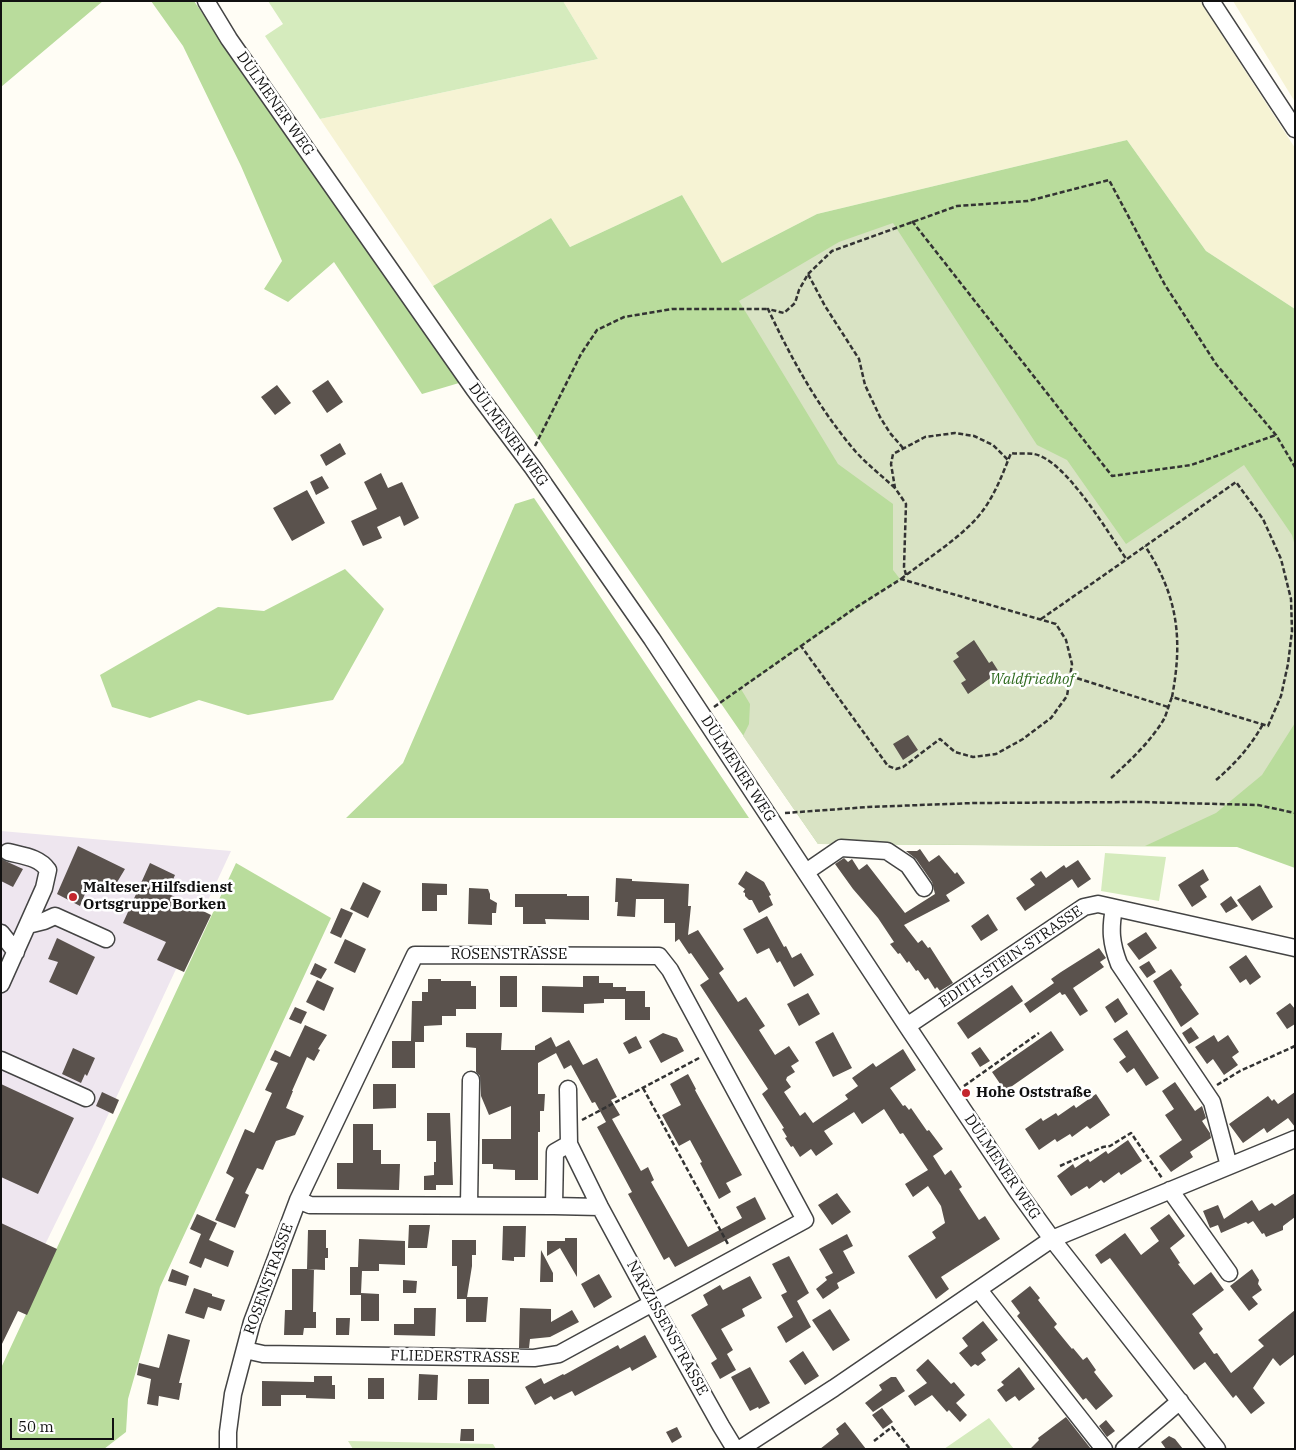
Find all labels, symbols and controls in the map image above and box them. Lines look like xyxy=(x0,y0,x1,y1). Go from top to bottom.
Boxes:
street label: DÜLMENER WEG xyxy=(232,48,318,160)
street label: DÜLMENER WEG xyxy=(465,380,551,490)
park label: Waldfriedhof xyxy=(990,671,1074,689)
street label: DÜLMENER WEG xyxy=(697,713,779,825)
place label: Malteser Hilfsdienst Ortsgruppe Borken xyxy=(83,879,232,914)
marker: Malteser Hilfsdienst Ortsgruppe Borken xyxy=(67,891,79,903)
street label: EDITH-STEIN-STRASSE xyxy=(936,902,1086,1012)
street label: ROSENSTRASSE xyxy=(451,946,567,964)
place label: Hohe Oststraße xyxy=(976,1084,1091,1102)
marker: Hohe Oststraße xyxy=(960,1087,972,1099)
street label: DÜLMENER WEG xyxy=(960,1111,1044,1223)
street label: ROSENSTRASSE xyxy=(241,1221,297,1337)
street label: NARZISSENSTRASSE xyxy=(622,1257,712,1399)
street label: FLIEDERSTRASSE xyxy=(390,1347,520,1367)
scale bar xyxy=(12,1408,116,1440)
text: 50 m xyxy=(18,1417,54,1436)

